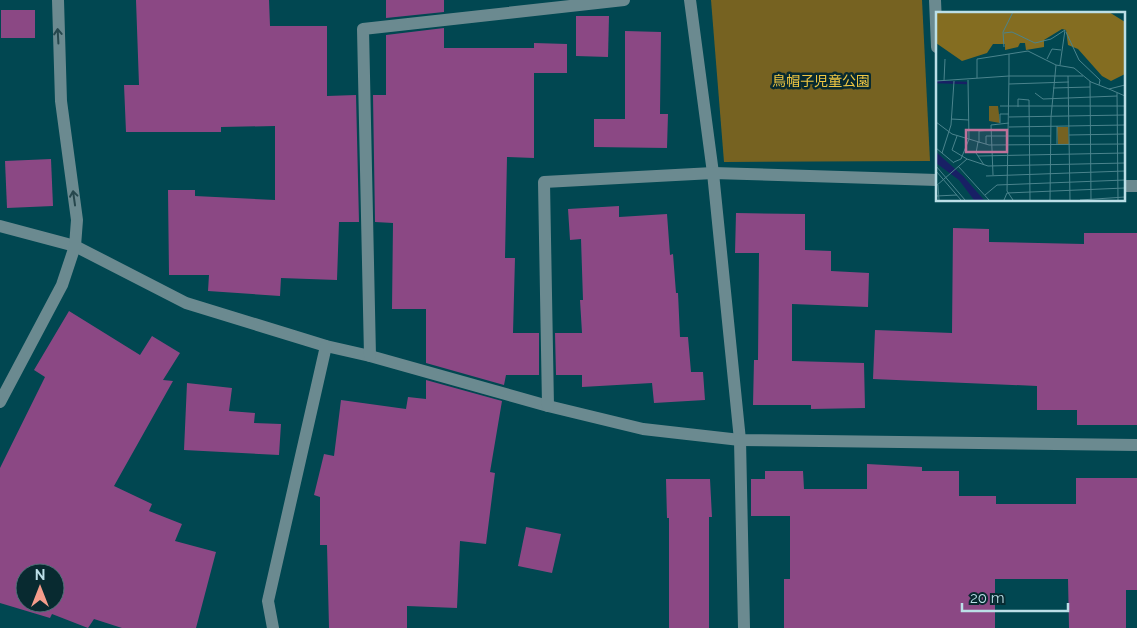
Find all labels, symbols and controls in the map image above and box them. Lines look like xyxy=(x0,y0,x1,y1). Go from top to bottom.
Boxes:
inset map xyxy=(936,12,1124,201)
one-way arrow xyxy=(53,28,62,44)
park label: 鳥帽子児童公園 xyxy=(772,73,870,89)
one-way arrow xyxy=(68,190,78,206)
north arrow xyxy=(15,563,65,613)
text: N xyxy=(35,567,45,583)
scale bar xyxy=(962,580,1068,612)
text: 20 m xyxy=(970,589,1005,607)

